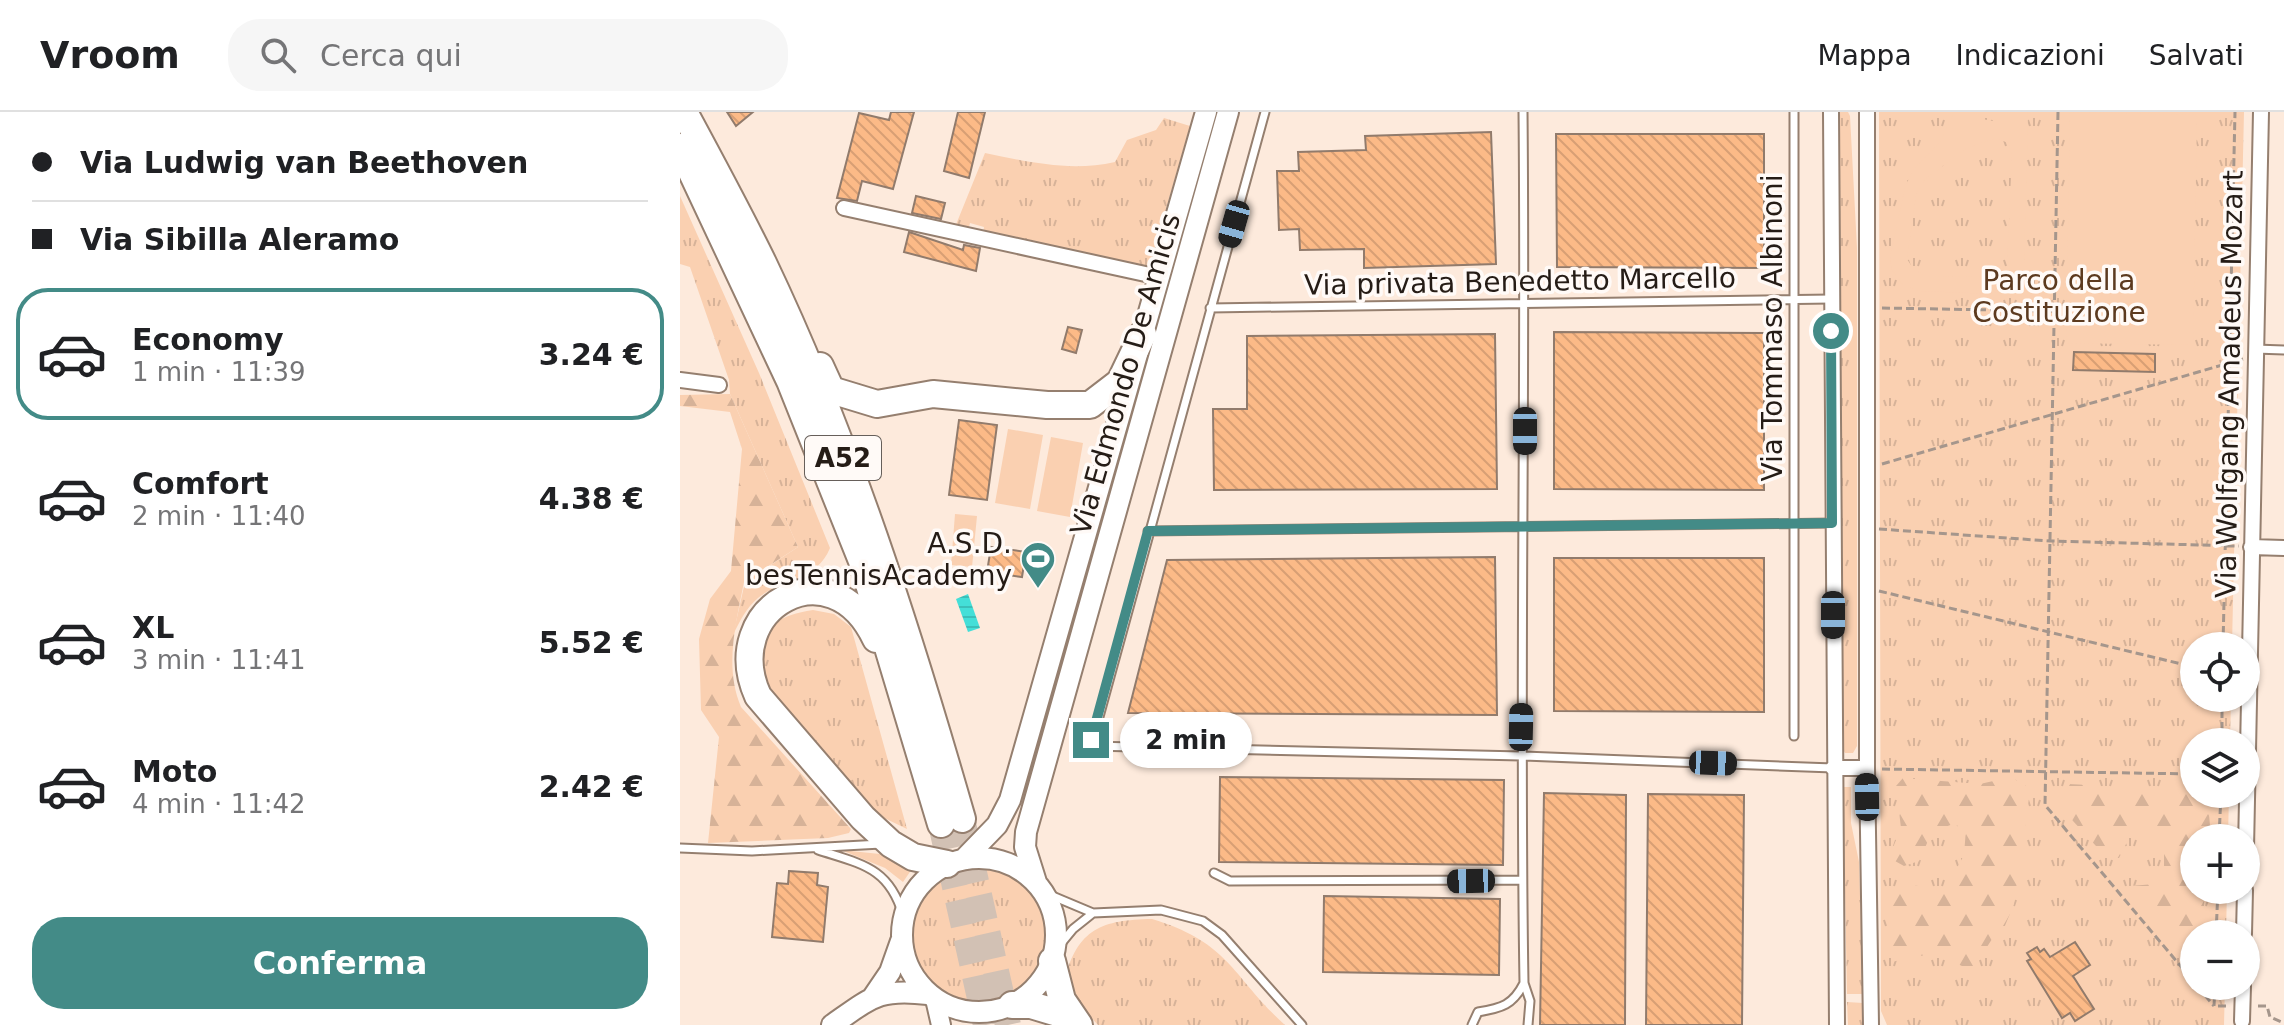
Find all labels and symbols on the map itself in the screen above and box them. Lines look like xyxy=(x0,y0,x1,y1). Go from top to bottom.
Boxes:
street label: Via Wolfgang Amadeus Mozart xyxy=(2209,170,2250,598)
street label: Via Tommaso Albinoni xyxy=(1756,174,1789,482)
car xyxy=(1216,198,1252,250)
street label: Via Edmondo De Amicis xyxy=(1064,209,1187,539)
street label: Via privata Benedetto Marcello xyxy=(1304,261,1736,302)
park label: Parco della Costituzione xyxy=(1972,264,2146,329)
route start xyxy=(1813,313,1849,349)
car xyxy=(1513,407,1537,455)
road number: A52 xyxy=(805,436,881,480)
place label: A.S.D. besTennisAcademy xyxy=(745,527,1012,592)
sports icon: A.S.D. besTennisAcademy xyxy=(1019,540,1057,590)
car xyxy=(1821,591,1845,639)
car xyxy=(1509,703,1533,751)
callout: 2 min xyxy=(1119,712,1251,768)
route end xyxy=(1073,722,1109,758)
car xyxy=(1689,750,1737,776)
car xyxy=(1855,773,1879,821)
car xyxy=(1447,869,1495,893)

